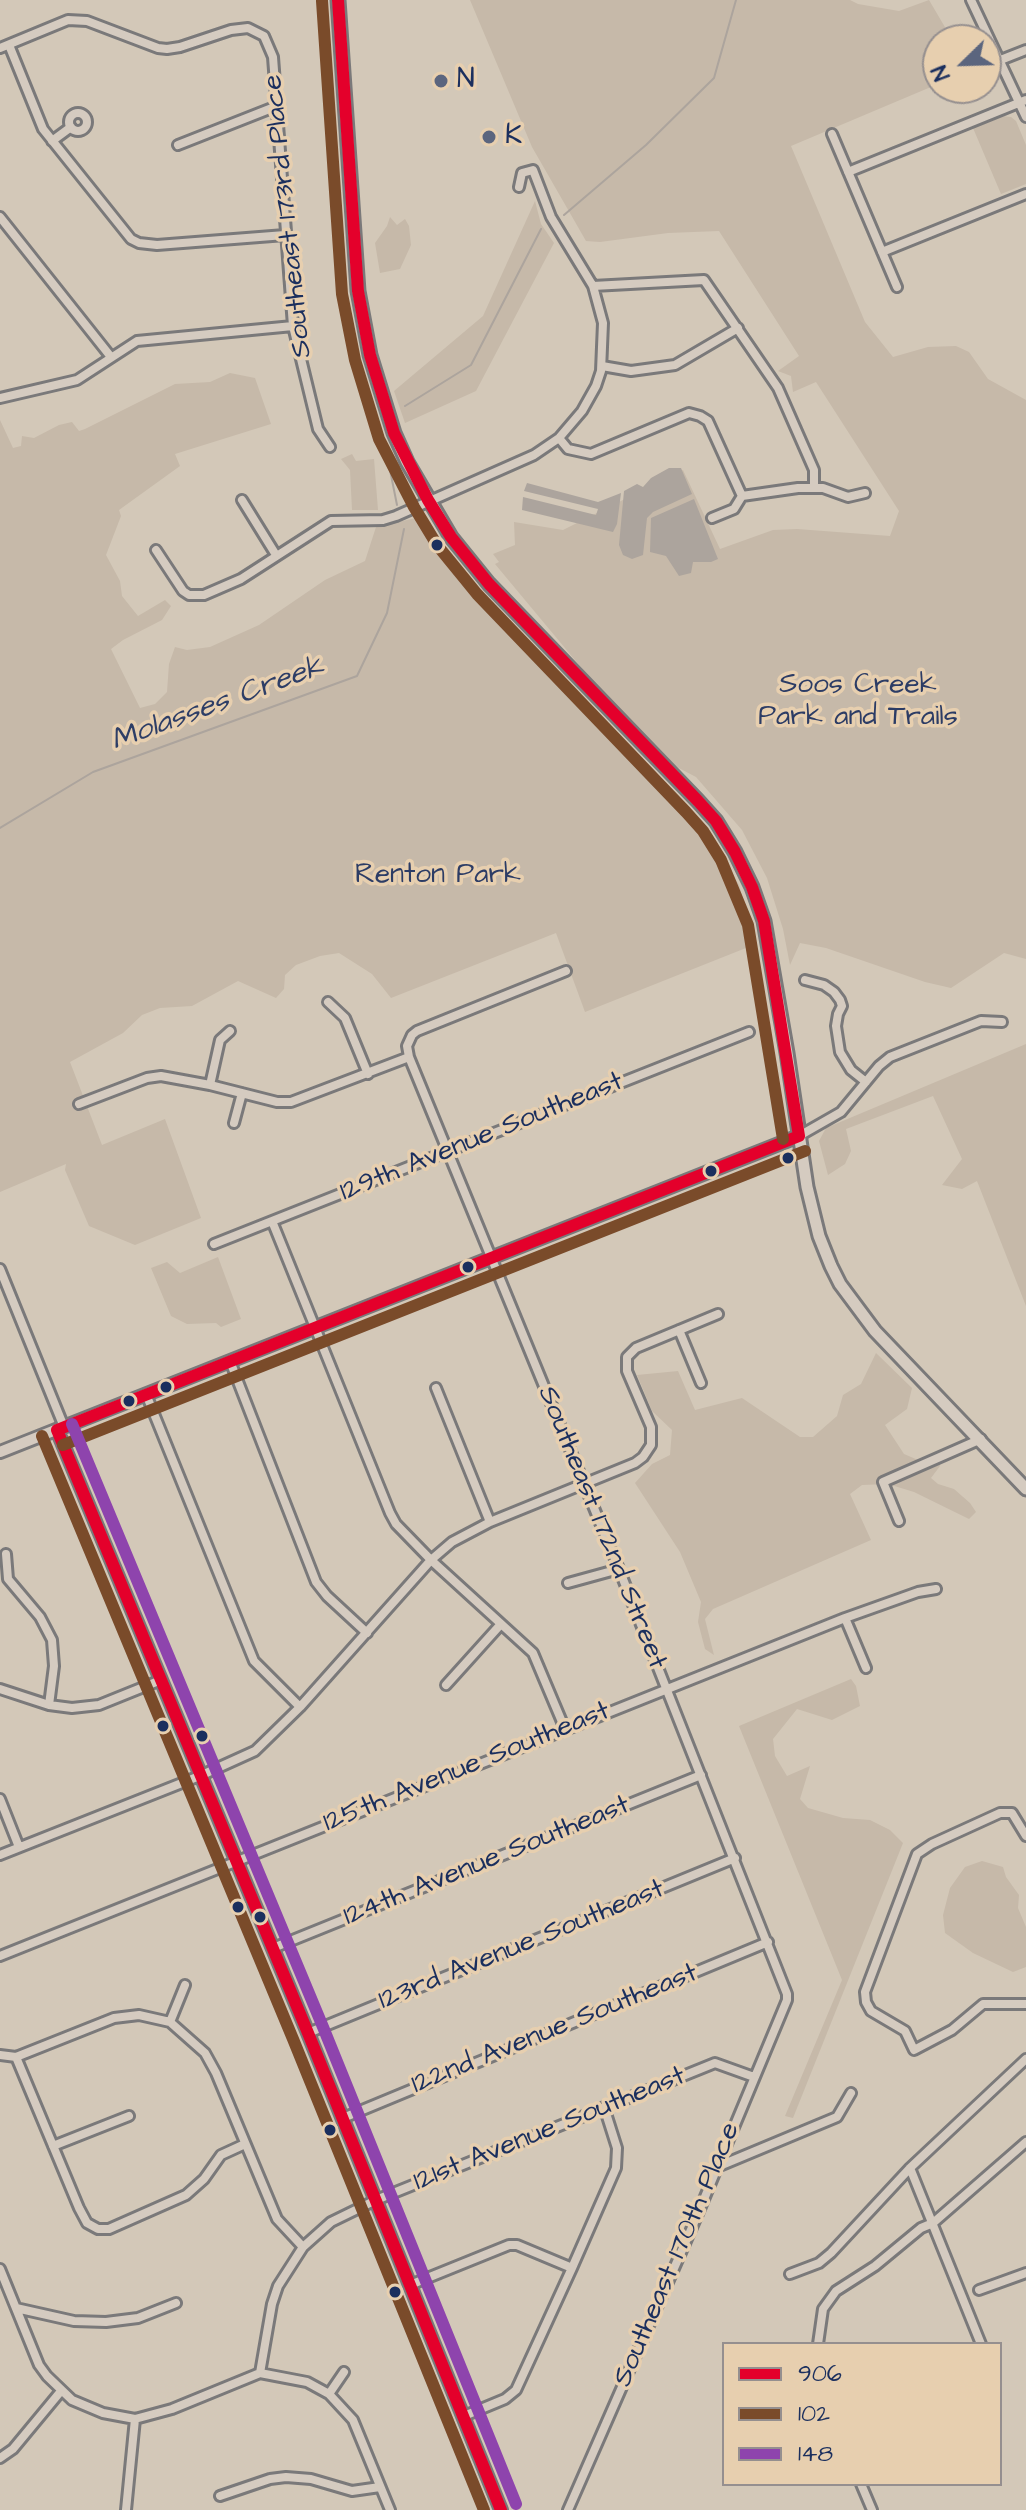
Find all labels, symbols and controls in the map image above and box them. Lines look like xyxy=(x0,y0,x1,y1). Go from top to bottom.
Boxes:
north arrow xyxy=(922,24,1002,104)
text: N xyxy=(924,60,958,85)
place label: N xyxy=(457,64,475,98)
marker: N xyxy=(432,72,450,90)
street label: Southeast 173rd Place xyxy=(257,73,321,359)
place label: K xyxy=(505,120,522,154)
marker: K xyxy=(480,128,498,146)
unlabelled marker xyxy=(429,537,445,553)
water label: Molasses Creek xyxy=(107,650,329,760)
park label: Soos Creek Park and Trails xyxy=(758,669,958,735)
park label: Renton Park xyxy=(355,859,521,893)
street label: 129th Avenue Southeast xyxy=(336,1066,628,1210)
unlabelled marker xyxy=(780,1150,796,1166)
unlabelled marker xyxy=(703,1163,719,1179)
unlabelled marker xyxy=(460,1259,476,1275)
unlabelled marker xyxy=(158,1379,174,1395)
street label: Southeast 172nd Street xyxy=(529,1382,673,1674)
unlabelled marker xyxy=(121,1393,137,1409)
street label: 125th Avenue Southeast xyxy=(319,1695,615,1841)
unlabelled marker xyxy=(155,1718,171,1734)
unlabelled marker xyxy=(194,1728,210,1744)
street label: 124th Avenue Southeast xyxy=(339,1789,635,1935)
street label: 123rd Avenue Southeast xyxy=(374,1873,670,2019)
unlabelled marker xyxy=(230,1899,246,1915)
unlabelled marker xyxy=(252,1909,268,1925)
street label: 122nd Avenue Southeast xyxy=(407,1957,703,2103)
street label: 121st Avenue Southeast xyxy=(409,2060,691,2200)
street label: Southeast 170th Place xyxy=(607,2118,749,2392)
unlabelled marker xyxy=(322,2122,338,2138)
unlabelled marker xyxy=(387,2284,403,2300)
legend xyxy=(722,2342,1002,2486)
text: 906 xyxy=(798,2357,842,2391)
text: 102 xyxy=(798,2397,830,2431)
text: 148 xyxy=(798,2437,833,2471)

